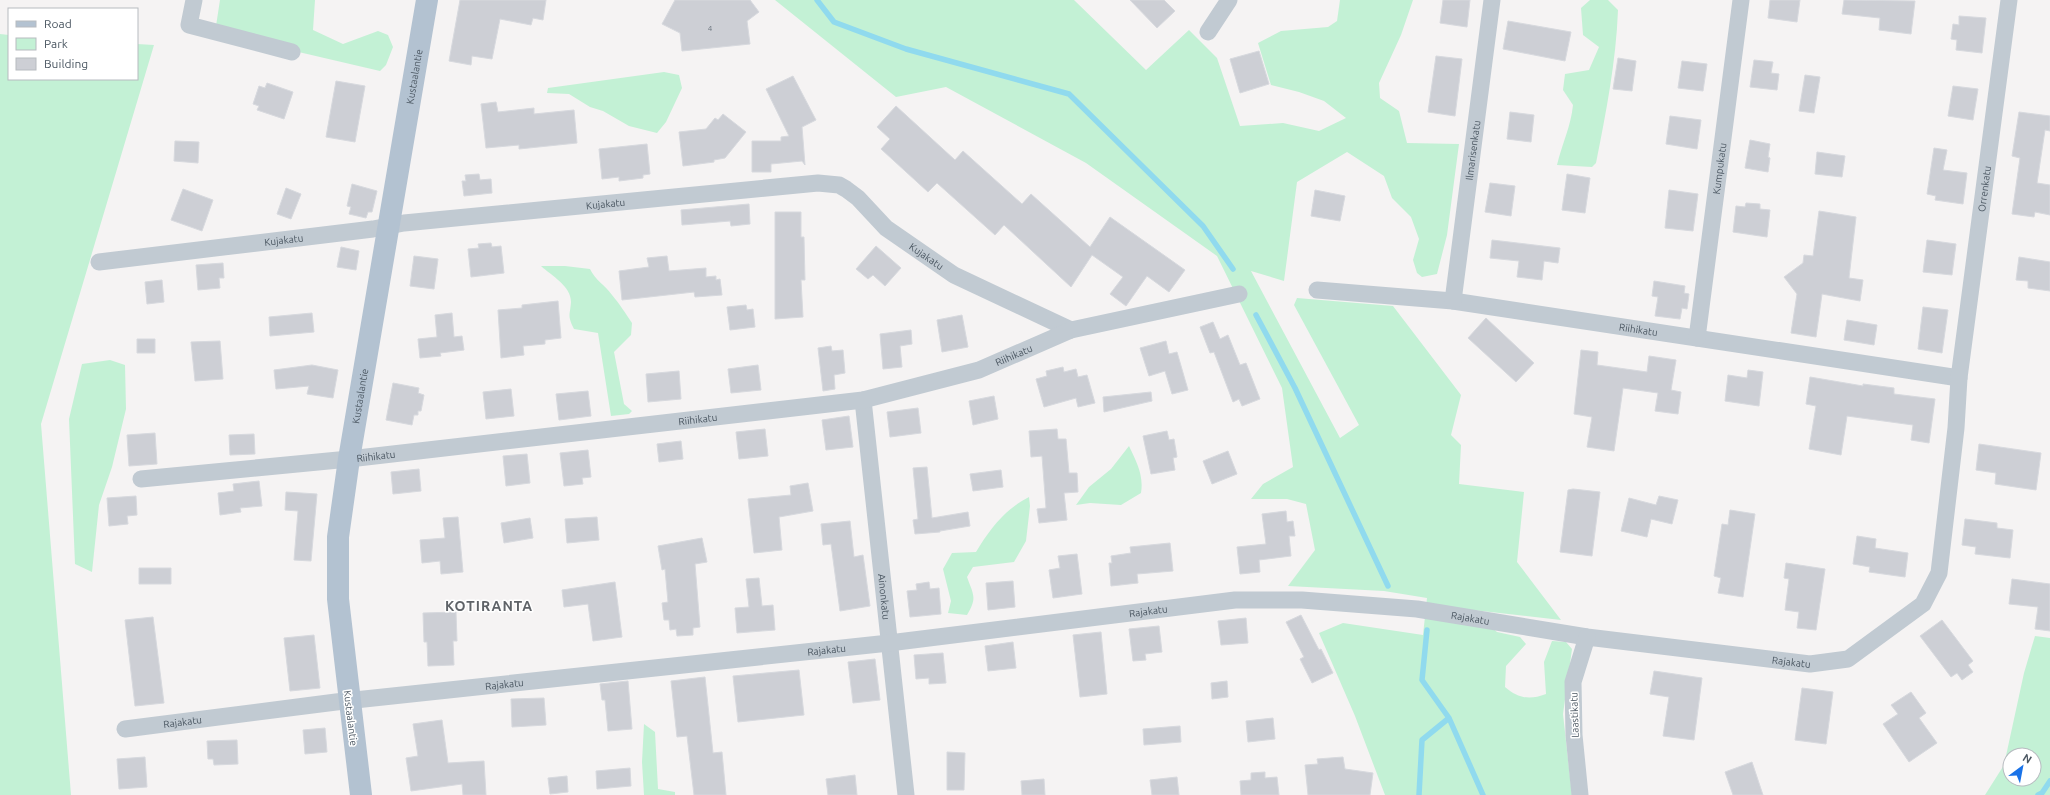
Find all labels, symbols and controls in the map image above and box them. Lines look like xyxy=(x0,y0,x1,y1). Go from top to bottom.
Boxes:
legend xyxy=(8,8,138,80)
text: Road xyxy=(44,17,72,30)
house number: 4 xyxy=(708,24,713,33)
text: Park xyxy=(44,37,68,50)
street label: Kustaalantie xyxy=(404,48,425,105)
text: Building xyxy=(44,57,88,70)
street label: Ilmarisenkatu xyxy=(1464,120,1482,181)
street label: Kumpukatu xyxy=(1711,142,1728,195)
street label: Orrenkatu xyxy=(1976,165,1993,213)
street label: Kujakatu xyxy=(586,197,626,211)
street label: Kujakatu xyxy=(264,232,304,248)
street label: Kujakatu xyxy=(907,241,946,272)
street label: Riihikatu xyxy=(1618,321,1659,338)
street label: Riihikatu xyxy=(994,343,1034,368)
street label: Kustaalantie xyxy=(350,368,370,424)
street label: Riihikatu xyxy=(678,412,718,427)
street label: Riihikatu xyxy=(356,449,396,464)
street label: Ainonkatu xyxy=(876,573,892,620)
district label: KOTIRANTA xyxy=(445,598,533,614)
street label: Rajakatu xyxy=(1128,603,1168,619)
street label: Rajakatu xyxy=(1450,610,1490,627)
street label: Rajakatu xyxy=(807,643,846,658)
street label: Rajakatu xyxy=(1771,654,1811,670)
street label: Rajakatu xyxy=(485,677,524,692)
street label: Kustaalantie xyxy=(342,690,359,746)
street label: Laastikatu xyxy=(1568,692,1581,738)
street label: Rajakatu xyxy=(163,714,203,730)
north arrow xyxy=(2002,747,2042,787)
text: N xyxy=(2021,751,2034,766)

